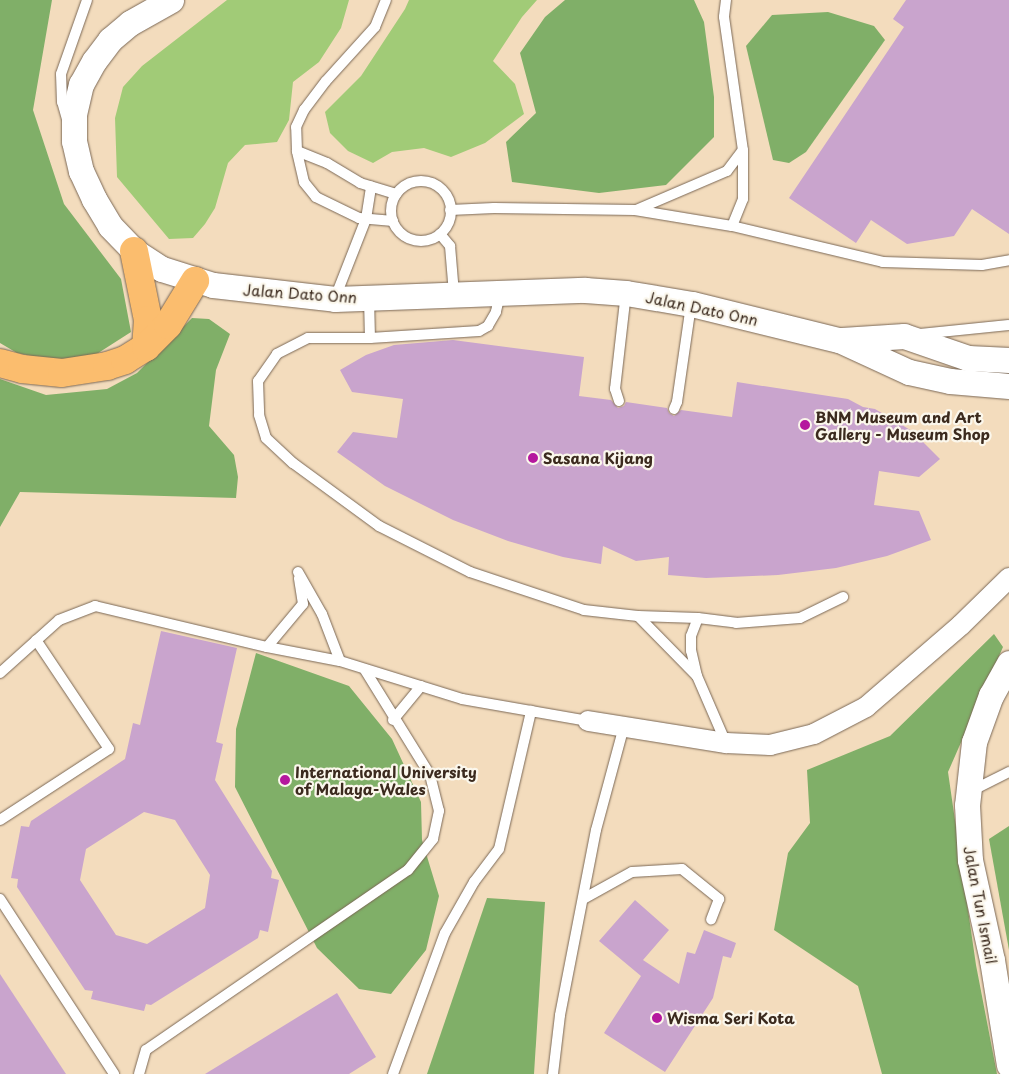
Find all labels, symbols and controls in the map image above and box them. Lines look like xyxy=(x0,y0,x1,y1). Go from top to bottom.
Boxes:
street label: Jalan Dato Onn xyxy=(242,280,358,306)
street label: Jalan Dato Onn xyxy=(644,287,760,329)
place label: BNM Museum and Art Gallery - Museum Shop xyxy=(815,407,991,442)
marker: BNM Museum and Art Gallery - Museum Shop xyxy=(799,419,811,431)
place label: Sasana Kijang xyxy=(543,449,653,467)
marker: Sasana Kijang xyxy=(527,452,539,464)
place label: International University of Malaya-Wales xyxy=(295,762,477,797)
marker: International University of Malaya-Wales xyxy=(279,774,291,786)
street label: Jalan Tun Ismail xyxy=(961,844,1001,966)
place label: Wisma Seri Kota xyxy=(667,1009,795,1027)
marker: Wisma Seri Kota xyxy=(651,1012,663,1024)

